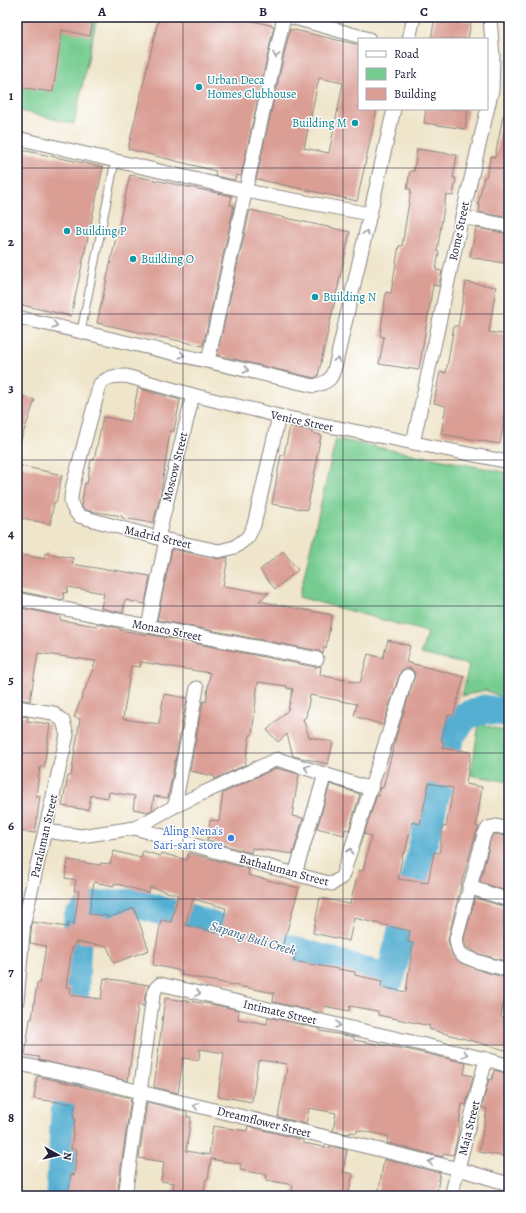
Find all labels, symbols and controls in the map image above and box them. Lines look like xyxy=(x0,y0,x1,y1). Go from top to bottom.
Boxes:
text: A xyxy=(97,3,107,20)
text: B xyxy=(259,3,267,20)
text: C xyxy=(420,3,428,20)
legend xyxy=(358,38,488,110)
text: Road xyxy=(394,46,420,62)
one-way arrow xyxy=(272,52,280,58)
text: Park xyxy=(394,66,417,82)
place label: Urban Deca Homes Clubhouse xyxy=(207,72,296,102)
marker: Urban Deca Homes Clubhouse xyxy=(194,82,204,92)
text: Building xyxy=(394,86,436,102)
text: 1 xyxy=(9,87,14,104)
place label: Building M xyxy=(292,115,347,131)
marker: Building M xyxy=(350,118,360,128)
street label: Rome Street xyxy=(445,200,473,262)
place label: Building P xyxy=(75,223,127,239)
marker: Building P xyxy=(62,226,72,236)
one-way arrow xyxy=(361,230,369,237)
text: 2 xyxy=(8,233,15,250)
place label: Building O xyxy=(141,251,194,267)
marker: Building O xyxy=(128,254,138,264)
place label: Building N xyxy=(323,289,377,305)
marker: Building N xyxy=(310,292,320,302)
one-way arrow xyxy=(52,321,58,329)
one-way arrow xyxy=(178,351,185,359)
one-way arrow xyxy=(332,357,341,364)
one-way arrow xyxy=(242,366,249,374)
text: 3 xyxy=(8,379,14,396)
street label: Venice Street xyxy=(268,406,335,435)
street label: Moscow Street xyxy=(159,430,191,504)
street label: Madrid Street xyxy=(123,522,193,552)
text: 4 xyxy=(8,525,14,542)
street label: Monaco Street xyxy=(131,615,203,645)
text: 5 xyxy=(8,671,14,688)
one-way arrow xyxy=(304,764,311,773)
street label: Paraluman Street xyxy=(27,793,61,879)
text: 6 xyxy=(8,817,14,834)
place label: Aling Nena's Sari-sari store xyxy=(153,823,223,853)
marker: Aling Nena's Sari-sari store xyxy=(226,833,236,843)
one-way arrow xyxy=(345,848,354,855)
street label: Bathaluman Street xyxy=(237,850,331,890)
water label: Sapang Buli Creek xyxy=(208,917,298,959)
text: 7 xyxy=(8,963,14,980)
one-way arrow xyxy=(194,988,201,996)
street label: Intimate Street xyxy=(242,996,318,1028)
one-way arrow xyxy=(335,1021,341,1029)
one-way arrow xyxy=(461,1050,468,1058)
street label: Maja Street xyxy=(454,1099,484,1157)
one-way arrow xyxy=(193,1102,199,1110)
street label: Dreamflower Street xyxy=(215,1103,313,1141)
text: 8 xyxy=(8,1109,14,1126)
north arrow xyxy=(38,1135,78,1175)
text: N xyxy=(59,1151,75,1161)
one-way arrow xyxy=(428,1158,435,1167)

